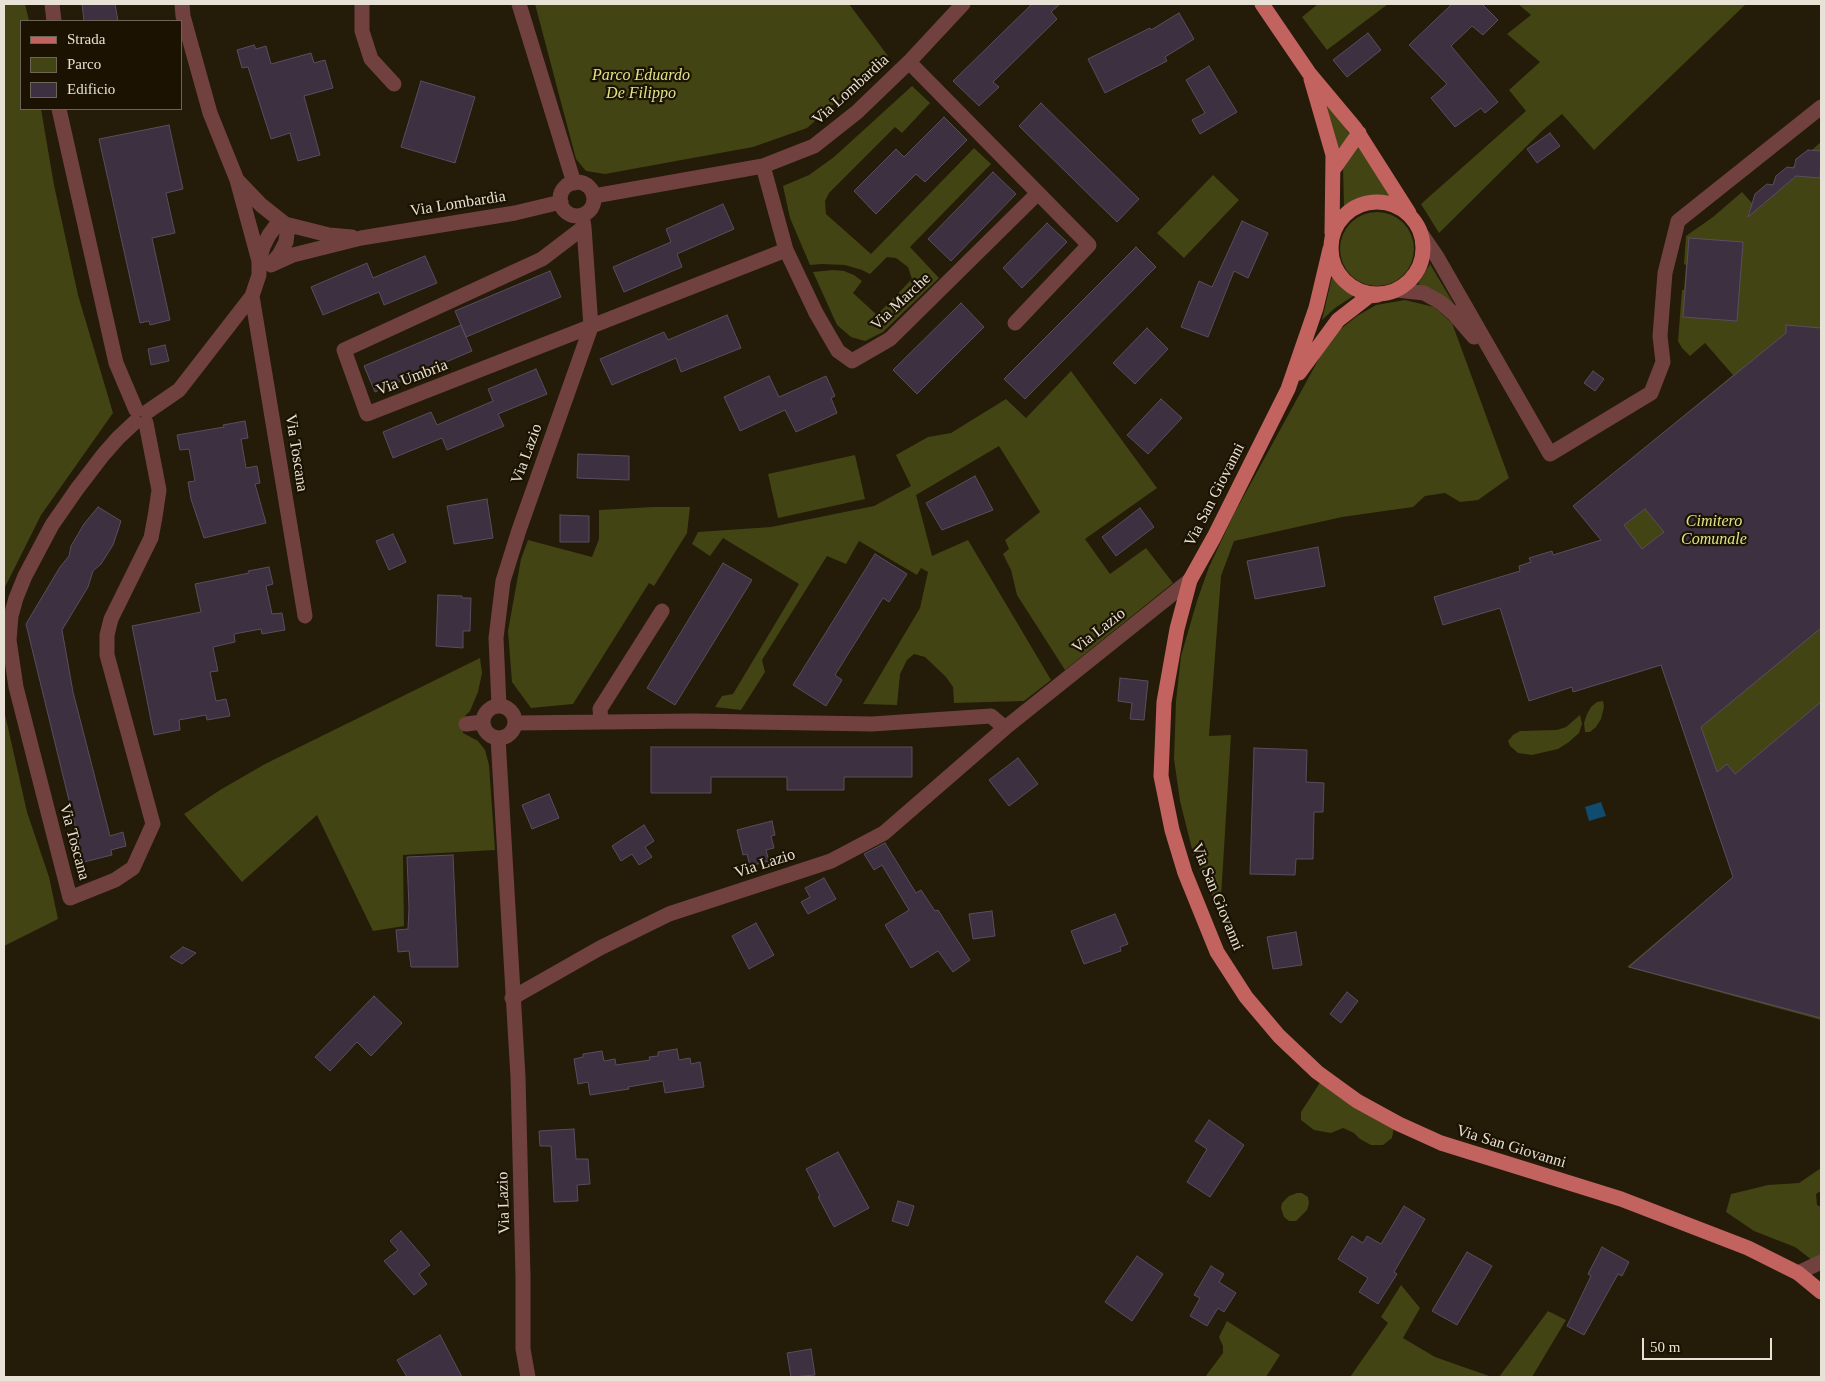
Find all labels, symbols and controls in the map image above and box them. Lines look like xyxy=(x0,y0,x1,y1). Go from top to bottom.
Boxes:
legend xyxy=(20,20,182,110)
text: Strada xyxy=(67,31,105,47)
street label: Via Lombardia xyxy=(809,51,893,129)
text: Parco xyxy=(67,56,101,72)
park label: Parco Eduardo De Filippo xyxy=(592,66,690,104)
text: Edificio xyxy=(67,81,115,97)
street label: Via Lombardia xyxy=(409,187,507,221)
street label: Via Marche xyxy=(867,269,935,335)
street label: Via Umbria xyxy=(374,356,450,400)
street label: Via Toscana xyxy=(280,413,312,493)
street label: Via Lazio xyxy=(507,421,547,487)
street label: Via San Giovanni xyxy=(1181,440,1249,550)
park label: Cimitero Comunale xyxy=(1681,512,1747,550)
street label: Via Lazio xyxy=(1068,604,1130,658)
street label: Via Toscana xyxy=(55,802,93,882)
street label: Via San Giovanni xyxy=(1187,841,1247,953)
street label: Via Lazio xyxy=(732,845,798,883)
street label: Via San Giovanni xyxy=(1454,1121,1568,1173)
street label: Via Lazio xyxy=(493,1171,515,1235)
scale bar xyxy=(1645,1328,1775,1360)
text: 50 m xyxy=(1650,1339,1680,1355)

